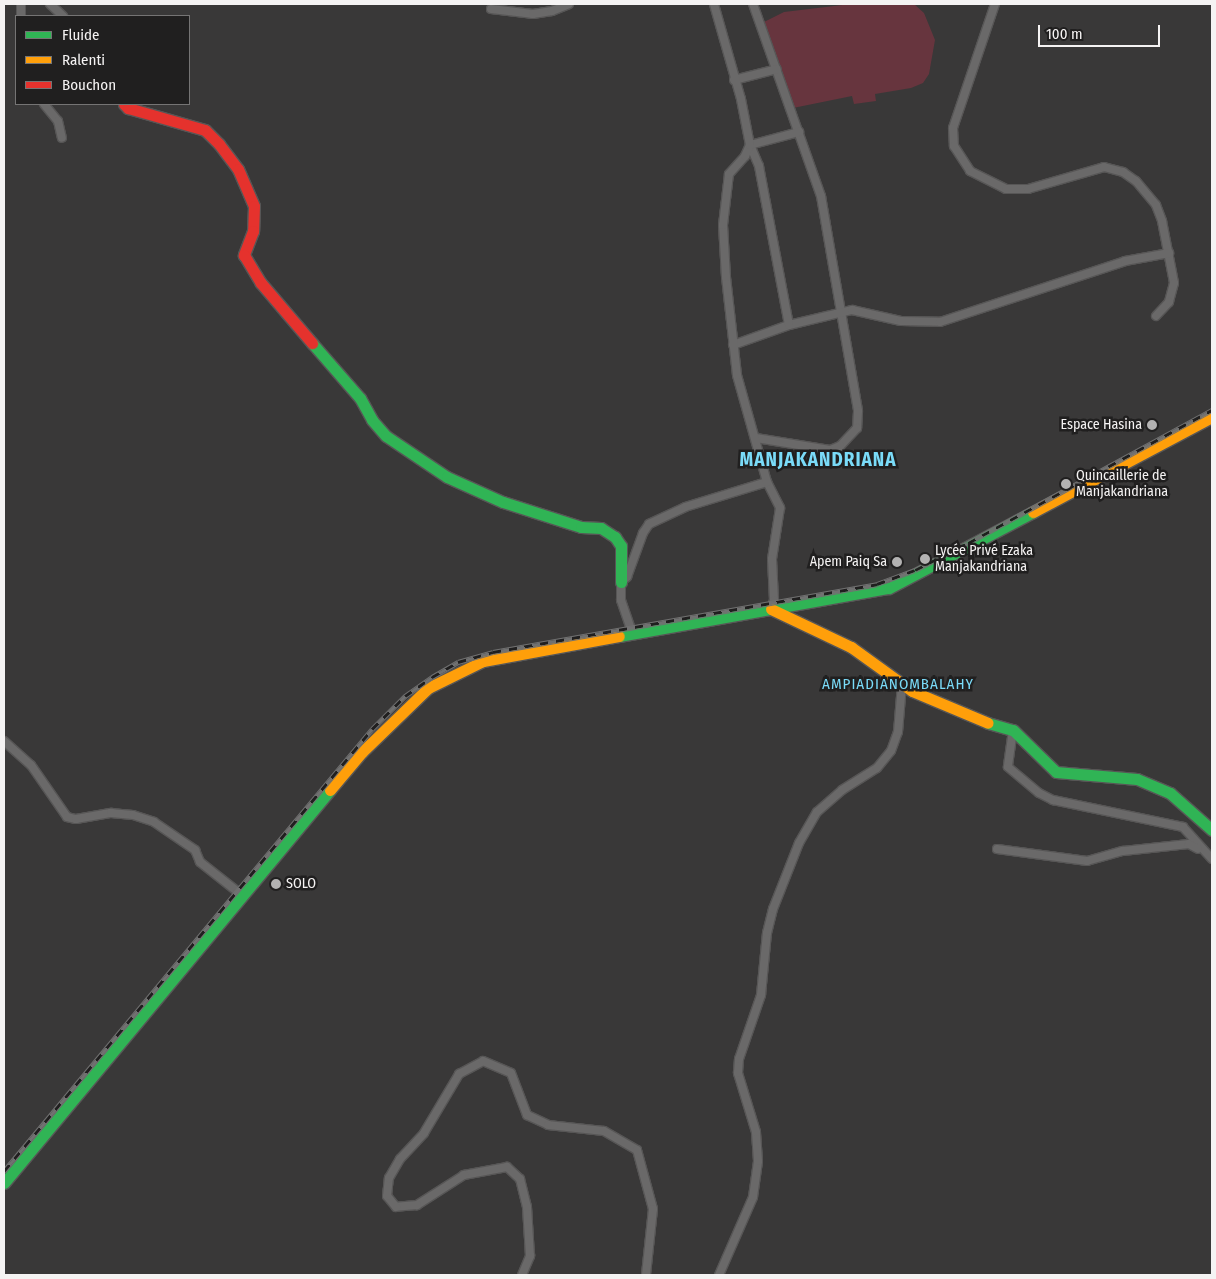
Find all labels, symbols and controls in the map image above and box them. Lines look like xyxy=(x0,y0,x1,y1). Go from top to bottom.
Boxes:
legend xyxy=(15,15,190,105)
scale bar xyxy=(1041,15,1164,47)
text: 100 m xyxy=(1046,25,1083,43)
text: Fluide xyxy=(62,26,99,44)
text: Ralenti xyxy=(62,51,105,69)
text: Bouchon xyxy=(62,76,116,94)
place label: Espace Hasina xyxy=(1060,417,1142,433)
marker: Espace Hasina xyxy=(1146,419,1158,431)
district label: MANJAKANDRIANA xyxy=(738,449,898,471)
place label: Quincaillerie de Manjakandriana xyxy=(1076,468,1168,501)
marker: Quincaillerie de Manjakandriana xyxy=(1060,478,1072,490)
place label: Lycée Privé Ezaka Manjakandriana xyxy=(935,543,1033,576)
marker: Lycée Privé Ezaka Manjakandriana xyxy=(919,553,931,565)
place label: Apem Paiq Sa xyxy=(810,554,887,570)
marker: Apem Paiq Sa xyxy=(891,556,903,568)
district label: AMPIADIANOMBALAHY xyxy=(820,676,976,694)
place label: SOLO xyxy=(286,876,316,892)
marker: SOLO xyxy=(270,878,282,890)

